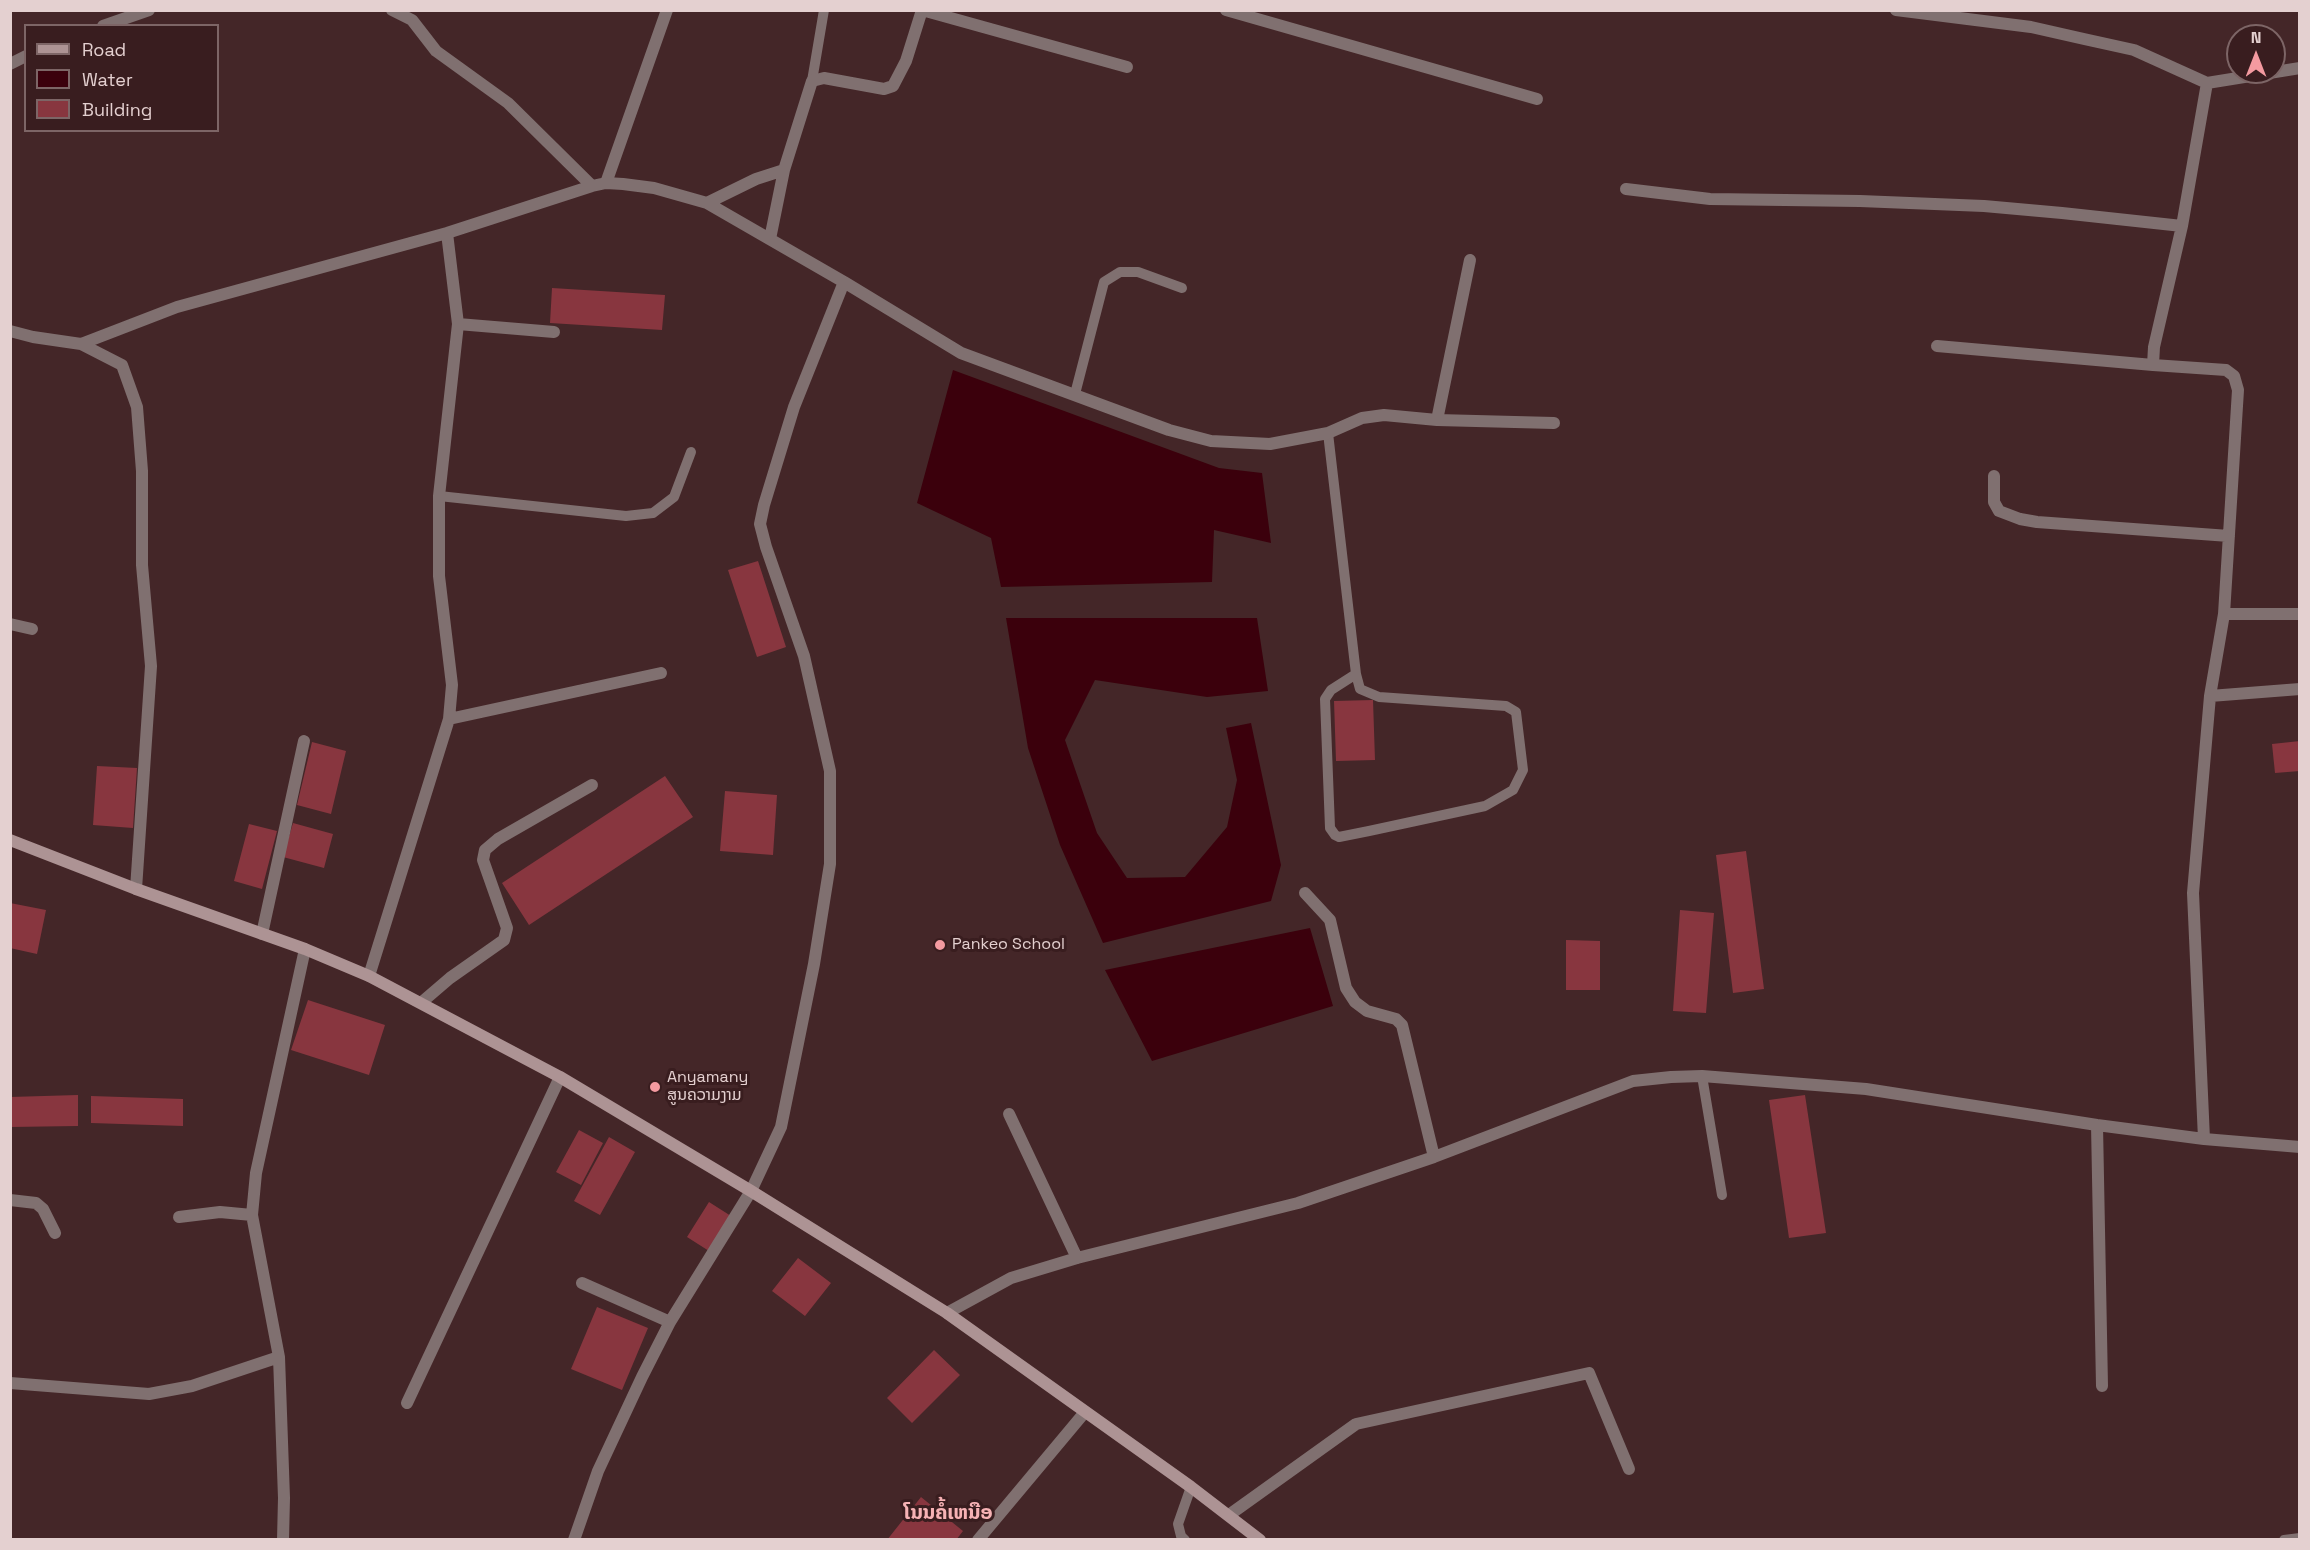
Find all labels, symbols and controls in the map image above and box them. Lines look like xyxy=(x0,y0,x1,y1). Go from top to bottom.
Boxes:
legend xyxy=(24,24,219,132)
north arrow xyxy=(2226,24,2286,84)
text: N xyxy=(2251,27,2261,48)
text: Road xyxy=(82,38,126,61)
text: Water xyxy=(82,68,133,91)
text: Building xyxy=(82,98,152,121)
place label: Pankeo School xyxy=(952,935,1065,955)
marker: Pankeo School xyxy=(933,938,947,952)
place label: Anyamany ສູນຄວາມງາມ xyxy=(667,1068,748,1106)
marker: Anyamany ສູນຄວາມງາມ xyxy=(648,1080,662,1094)
district label: ໂນນຄໍ້ເຫນືອ xyxy=(903,1502,993,1526)

